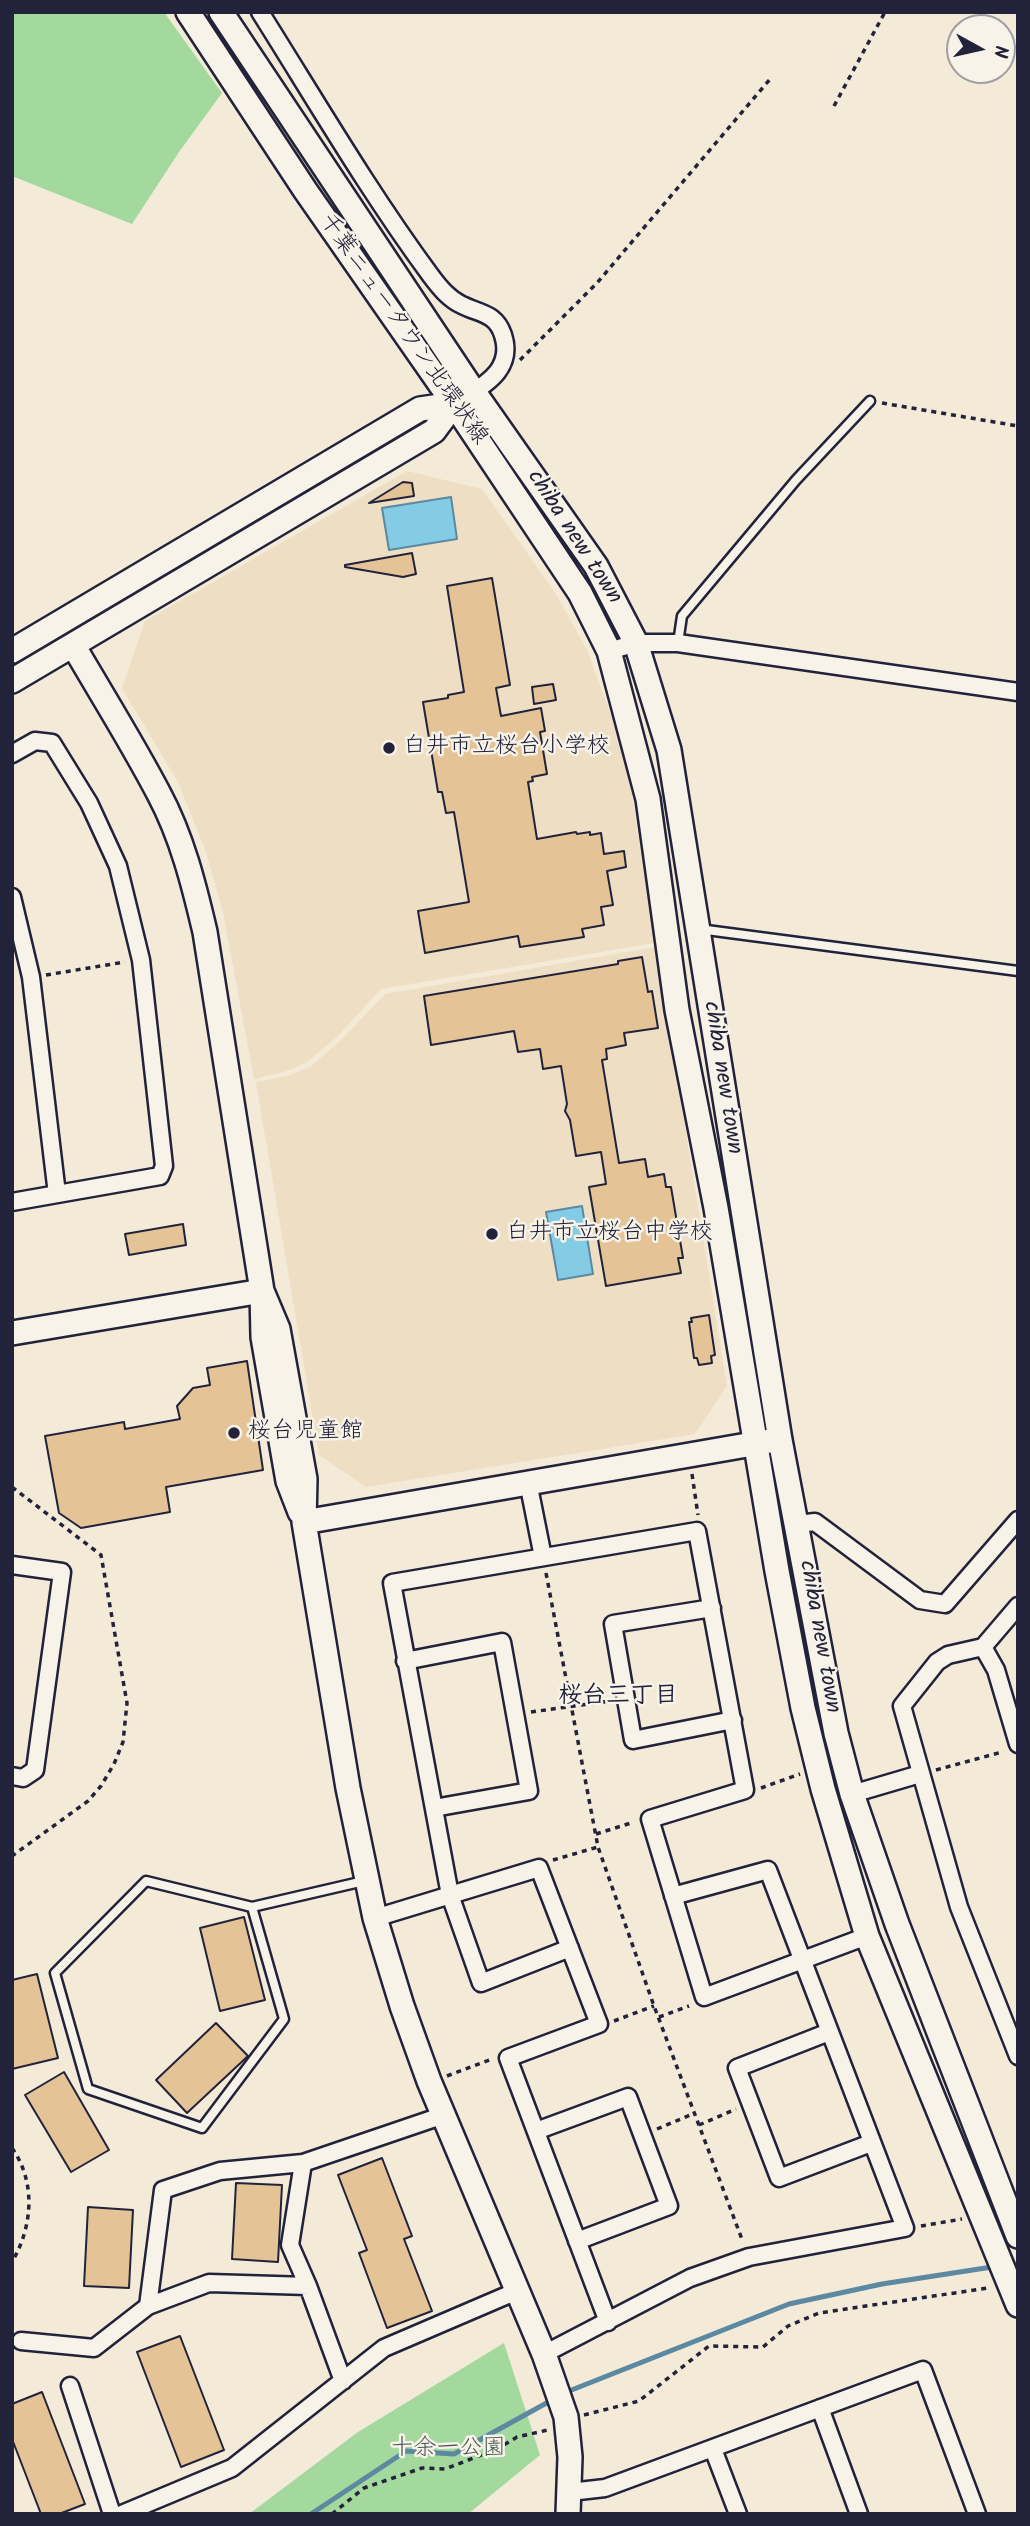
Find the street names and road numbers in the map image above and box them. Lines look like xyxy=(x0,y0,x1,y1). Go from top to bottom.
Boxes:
street label: 千葉ニュータウン北環状線 xyxy=(312,209,492,451)
street label: chiba new town xyxy=(519,466,627,610)
street label: chiba new town xyxy=(695,1000,747,1156)
street label: chiba new town xyxy=(791,1559,845,1715)

